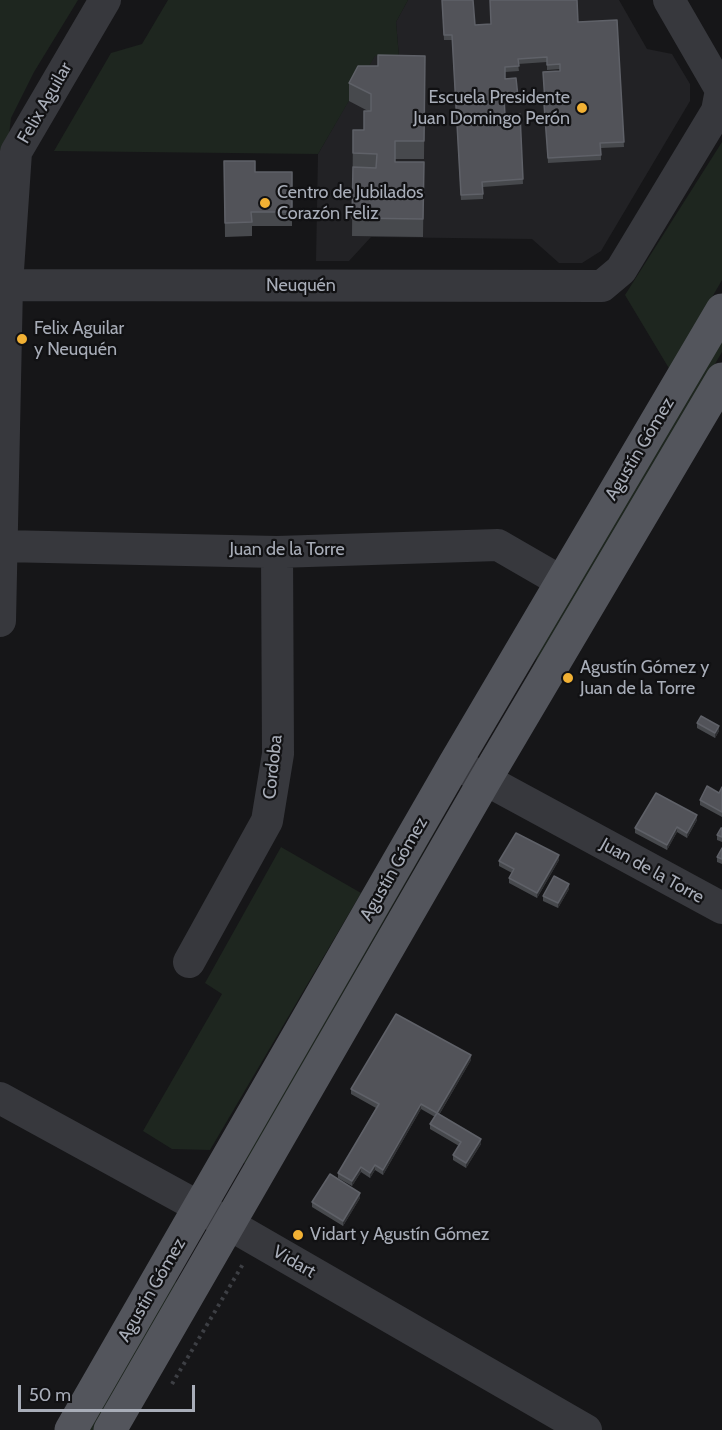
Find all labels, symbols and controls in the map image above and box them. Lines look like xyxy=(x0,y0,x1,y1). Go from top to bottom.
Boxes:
street label: Felix Aguilar xyxy=(13,59,77,147)
place label: Escuela Presidente Juan Domingo Perón xyxy=(413,87,570,130)
marker: Escuela Presidente Juan Domingo Perón xyxy=(575,101,589,115)
place label: Centro de Jubilados Corazón Feliz xyxy=(277,182,424,224)
marker: Centro de Jubilados Corazón Feliz xyxy=(258,196,272,210)
street label: Neuquén xyxy=(266,275,336,297)
place label: Felix Aguilar y Neuquén xyxy=(34,318,124,360)
marker: Felix Aguilar y Neuquén xyxy=(15,332,29,346)
street label: Agustín Gómez xyxy=(601,394,679,504)
street label: Juan de la Torre xyxy=(229,539,345,561)
place label: Agustín Gómez y Juan de la Torre xyxy=(580,657,709,700)
marker: Agustín Gómez y Juan de la Torre xyxy=(561,671,575,685)
street label: Cordoba xyxy=(259,734,287,800)
street label: Agustín Gómez xyxy=(356,813,432,925)
street label: Juan de la Torre xyxy=(596,834,708,908)
place label: Vidart y Agustín Gómez xyxy=(310,1224,489,1246)
marker: Vidart y Agustín Gómez xyxy=(291,1228,305,1242)
street label: Agustín Gómez xyxy=(114,1234,190,1346)
street label: Vidart xyxy=(269,1241,319,1283)
scale bar xyxy=(21,1373,198,1411)
text: 50 m xyxy=(29,1384,71,1406)

